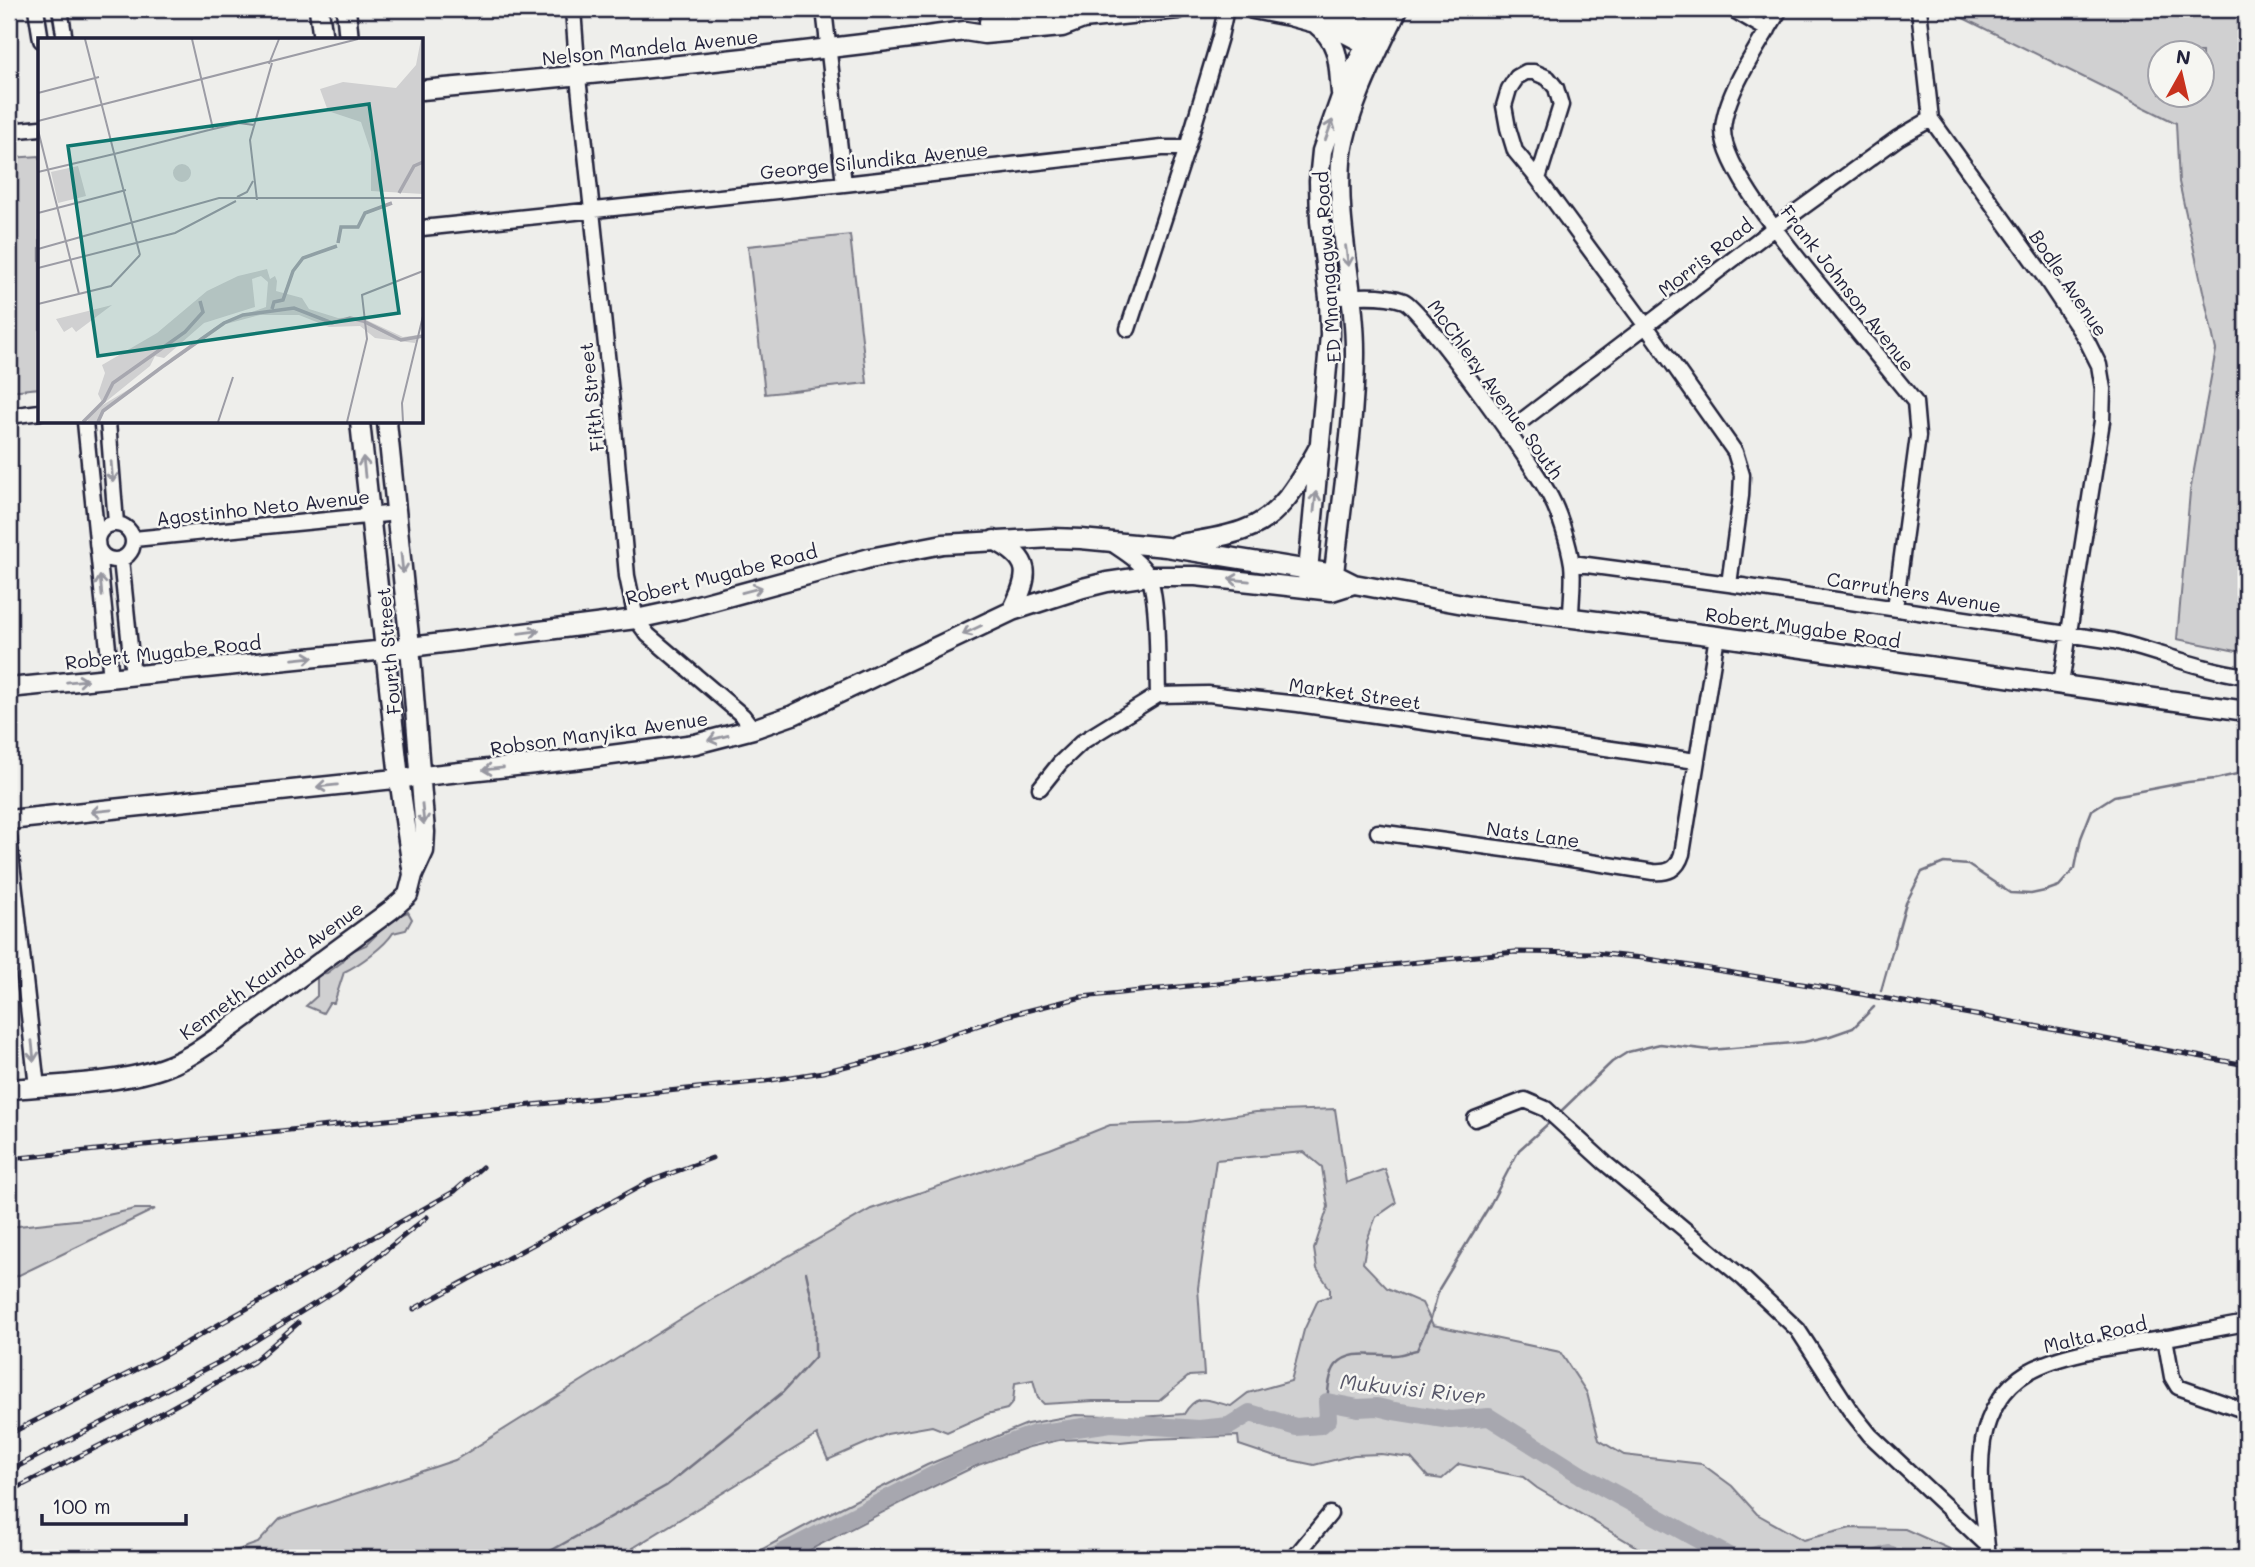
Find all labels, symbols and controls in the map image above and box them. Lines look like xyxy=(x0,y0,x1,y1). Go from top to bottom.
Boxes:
street label: Nelson Mandela Avenue xyxy=(541,23,759,71)
inset map xyxy=(38,38,424,424)
north arrow xyxy=(2146,38,2216,108)
text: N xyxy=(2175,43,2192,70)
one-way arrow xyxy=(1324,120,1336,142)
street label: George Silundika Avenue xyxy=(759,136,989,184)
street label: ED Mnangagwa Road xyxy=(1308,170,1346,364)
street label: Frank Johnson Avenue xyxy=(1775,200,1921,376)
street label: Morris Road xyxy=(1652,212,1758,302)
street label: Bodle Avenue xyxy=(2024,225,2114,341)
one-way arrow xyxy=(1341,244,1354,267)
street label: McChlery Avenue South xyxy=(1422,294,1570,484)
street label: Fifth Street xyxy=(573,341,609,453)
one-way arrow xyxy=(358,456,371,479)
one-way arrow xyxy=(106,461,119,483)
street label: Agostinho Neto Avenue xyxy=(155,483,371,531)
one-way arrow xyxy=(1309,491,1322,514)
street label: Robert Mugabe Road xyxy=(622,538,820,610)
one-way arrow xyxy=(395,551,408,574)
street label: Carruthers Avenue xyxy=(1825,566,2003,618)
one-way arrow xyxy=(1228,574,1251,587)
one-way arrow xyxy=(95,575,108,598)
one-way arrow xyxy=(741,583,763,596)
street label: Fourth Street xyxy=(370,586,406,716)
street label: Robert Mugabe Road xyxy=(1704,601,1902,653)
one-way arrow xyxy=(962,624,983,638)
one-way arrow xyxy=(517,625,540,638)
street label: Robert Mugabe Road xyxy=(64,629,262,675)
one-way arrow xyxy=(291,652,314,665)
street label: Market Street xyxy=(1287,671,1423,715)
one-way arrow xyxy=(65,675,87,688)
street label: Robson Manyika Avenue xyxy=(489,705,709,761)
one-way arrow xyxy=(707,732,730,745)
one-way arrow xyxy=(482,763,505,776)
one-way arrow xyxy=(316,780,339,793)
one-way arrow xyxy=(417,802,430,825)
one-way arrow xyxy=(90,804,113,817)
street label: Nats Lane xyxy=(1485,815,1581,853)
street label: Kenneth Kaunda Avenue xyxy=(174,895,368,1045)
one-way arrow xyxy=(27,1039,40,1062)
street label: Malta Road xyxy=(2041,1310,2149,1358)
water label: Mukuvisi River xyxy=(1339,1367,1487,1409)
scale bar xyxy=(42,1483,186,1527)
text: 100 m xyxy=(52,1492,111,1519)

